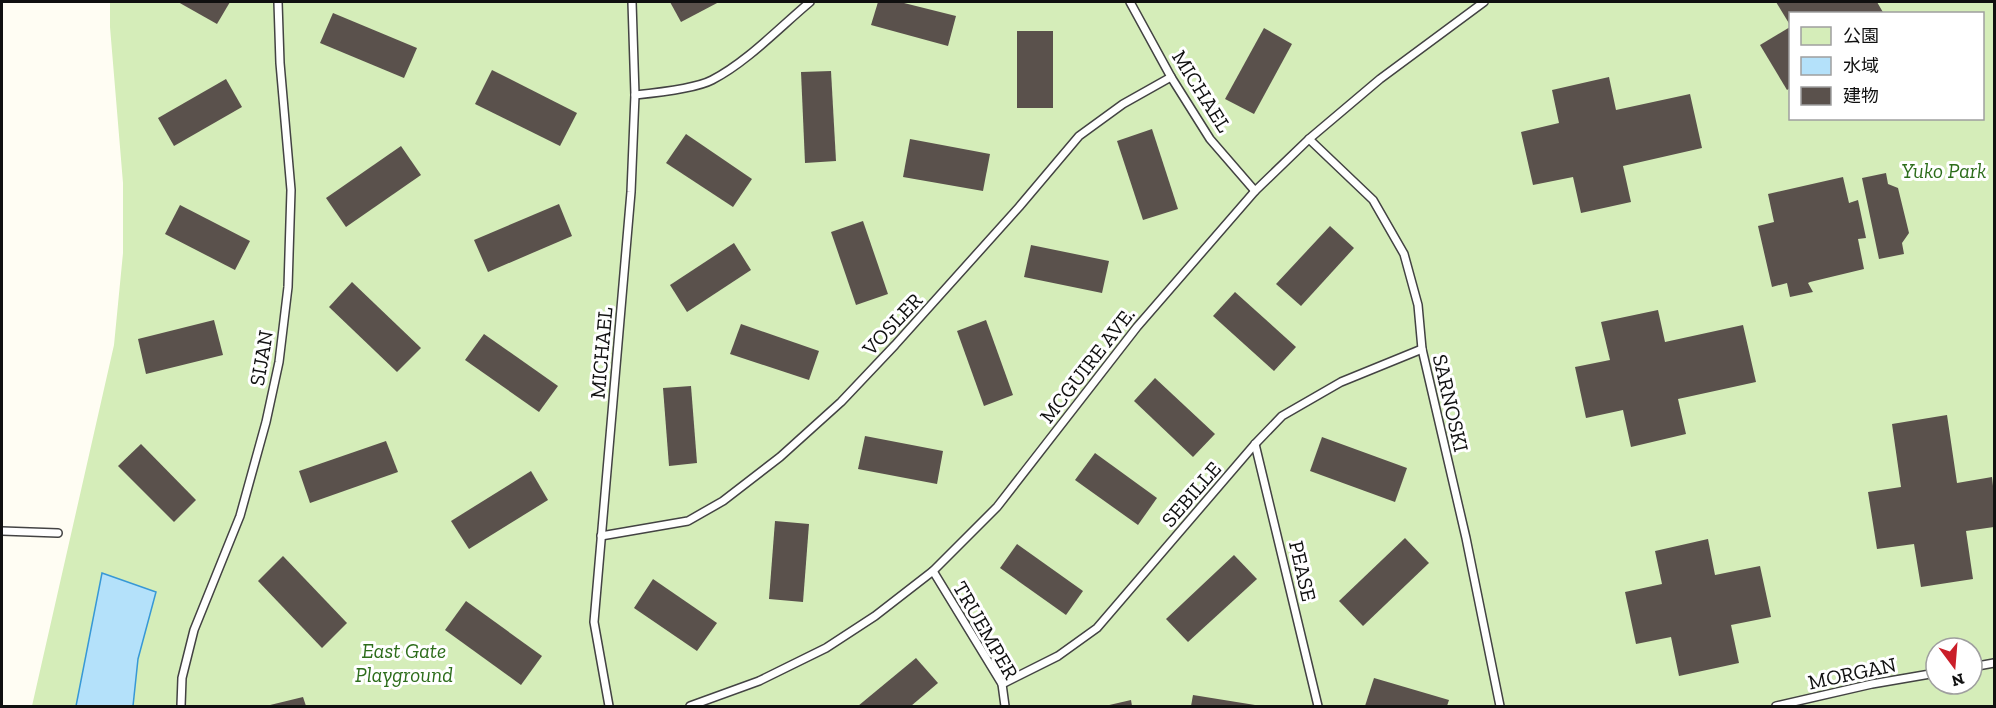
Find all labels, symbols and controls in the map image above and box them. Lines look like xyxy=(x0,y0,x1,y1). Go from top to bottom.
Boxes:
legend xyxy=(1789,12,1984,120)
text: 公園 xyxy=(1843,25,1879,47)
street label: MICHAEL xyxy=(1167,45,1237,137)
text: 水域 xyxy=(1843,55,1879,77)
text: 建物 xyxy=(1843,85,1879,107)
park label: Yuko Park xyxy=(1902,158,1986,183)
street label: VOSLER xyxy=(856,288,927,361)
street label: MCGUIRE AVE. xyxy=(1034,302,1140,428)
street label: MICHAEL xyxy=(585,306,618,400)
street label: SIJAN xyxy=(244,328,278,388)
street label: SARNOSKI xyxy=(1428,352,1474,454)
street label: SEBILLE xyxy=(1156,456,1226,532)
street label: PEASE xyxy=(1284,538,1322,604)
street label: TRUEMPER xyxy=(948,577,1024,683)
north arrow xyxy=(1924,636,1984,696)
park label: East Gate Playground xyxy=(355,638,453,687)
street label: MORGAN xyxy=(1806,651,1898,695)
text: N xyxy=(1950,669,1966,691)

